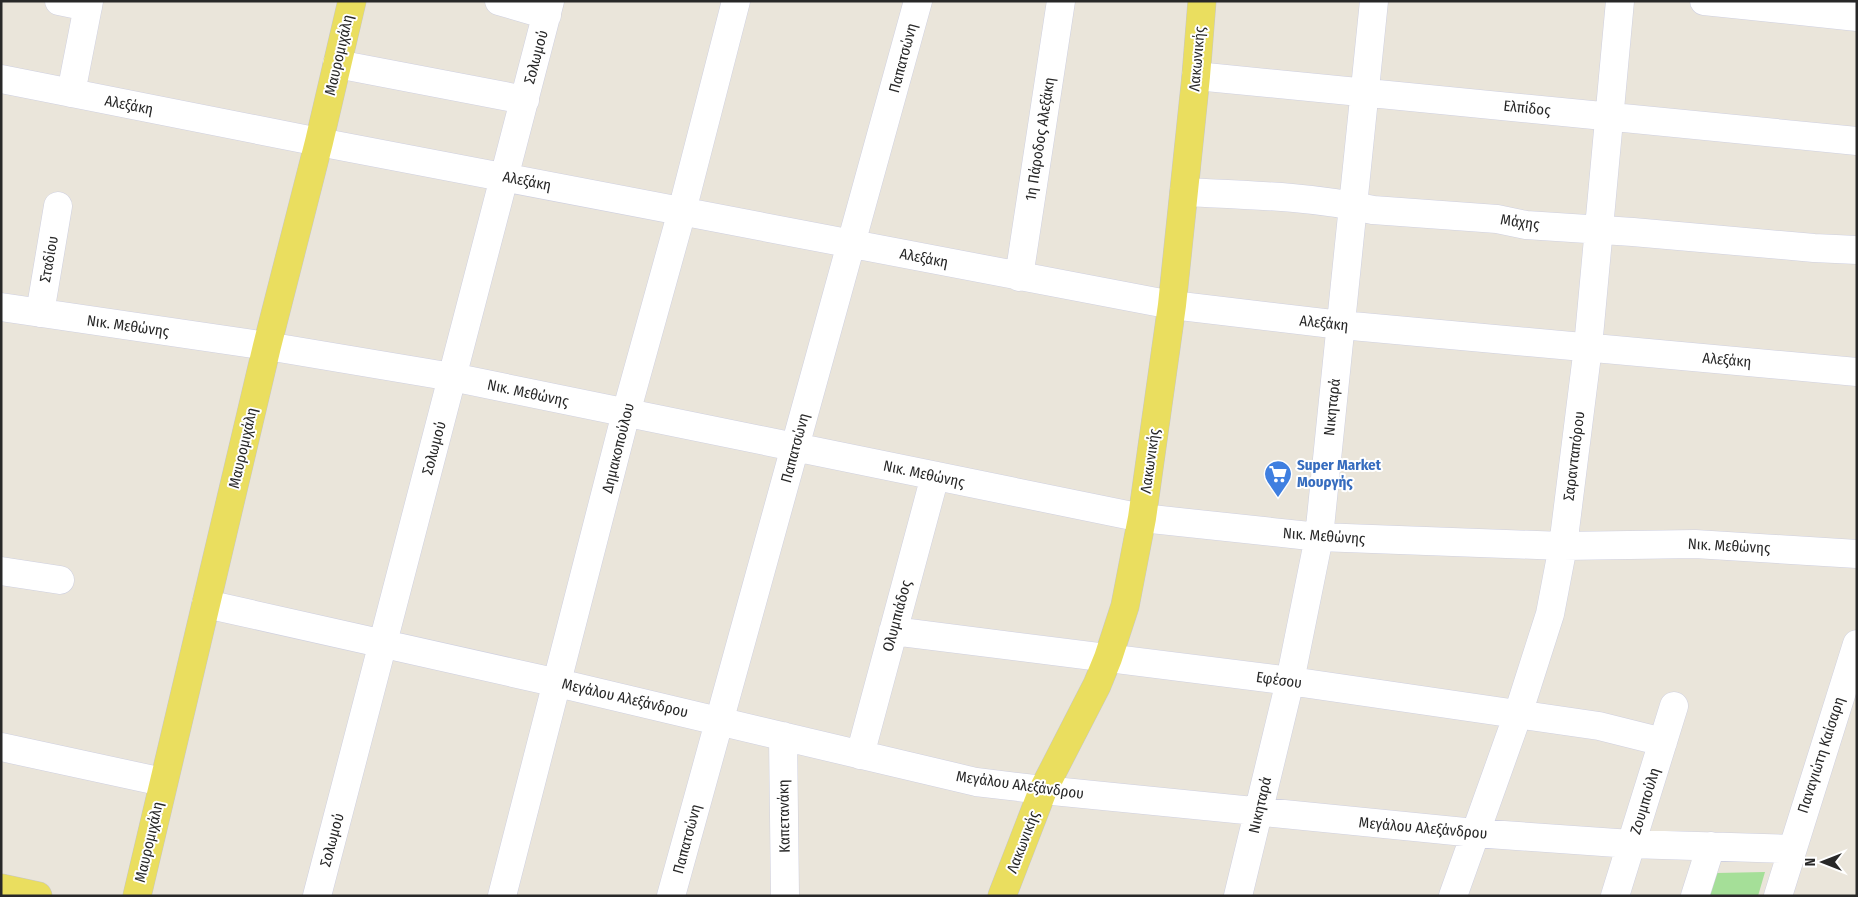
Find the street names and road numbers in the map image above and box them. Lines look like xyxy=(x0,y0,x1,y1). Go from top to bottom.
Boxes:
street label: Μαυρομιχάλη xyxy=(321,13,357,97)
street label: Παπατσώνη xyxy=(885,21,921,95)
street label: Λακωνικής xyxy=(1185,25,1209,92)
street label: Σολωμού xyxy=(520,28,552,86)
street label: 1η Πάροδος Αλεξάκη xyxy=(1021,76,1059,202)
street label: Αλεξάκη xyxy=(103,91,155,119)
street label: Ελπίδος xyxy=(1503,97,1552,119)
street label: Αλεξάκη xyxy=(501,167,553,195)
street label: Μάχης xyxy=(1499,210,1541,234)
street label: Σταδίου xyxy=(36,234,62,284)
street label: Αλεξάκη xyxy=(898,244,950,272)
street label: Νικ. Μεθώνης xyxy=(86,311,171,341)
street label: Αλεξάκη xyxy=(1299,311,1349,335)
street label: Αλεξάκη xyxy=(1702,349,1752,371)
street label: Νικ. Μεθώνης xyxy=(486,376,571,411)
street label: Νικηταρά xyxy=(1320,377,1344,437)
street label: Δημακοπούλου xyxy=(598,401,638,495)
street label: Μαυρομιχάλη xyxy=(225,406,261,490)
street label: Σαρανταπόρου xyxy=(1560,410,1588,502)
street label: Παπατσώνη xyxy=(777,411,813,485)
street label: Σολωμού xyxy=(418,419,450,477)
street label: Λακωνικής xyxy=(1137,427,1164,494)
street label: Νικ. Μεθώνης xyxy=(882,457,967,492)
street label: Νικ. Μεθώνης xyxy=(1282,524,1367,548)
street label: Νικ. Μεθώνης xyxy=(1687,535,1771,557)
street label: Ολυμπιάδος xyxy=(879,578,915,654)
street label: Εφέσου xyxy=(1255,668,1303,692)
street label: Μεγάλου Αλεξάνδρου xyxy=(560,675,690,721)
street label: Παναγιώτη Καίσαρη xyxy=(1794,695,1848,815)
street label: Ζουμπούλη xyxy=(1626,766,1664,836)
street label: Μεγάλου Αλεξάνδρου xyxy=(955,767,1085,803)
street label: Νικηταρά xyxy=(1245,775,1275,835)
street label: Καπετανάκη xyxy=(774,779,794,853)
street label: Μαυρομιχάλη xyxy=(131,800,167,884)
street label: Παπατσώνη xyxy=(669,802,705,876)
street label: Λακωνικής xyxy=(1003,808,1043,876)
street label: Σολωμού xyxy=(316,811,348,869)
street label: Μεγάλου Αλεξάνδρου xyxy=(1358,813,1488,843)

